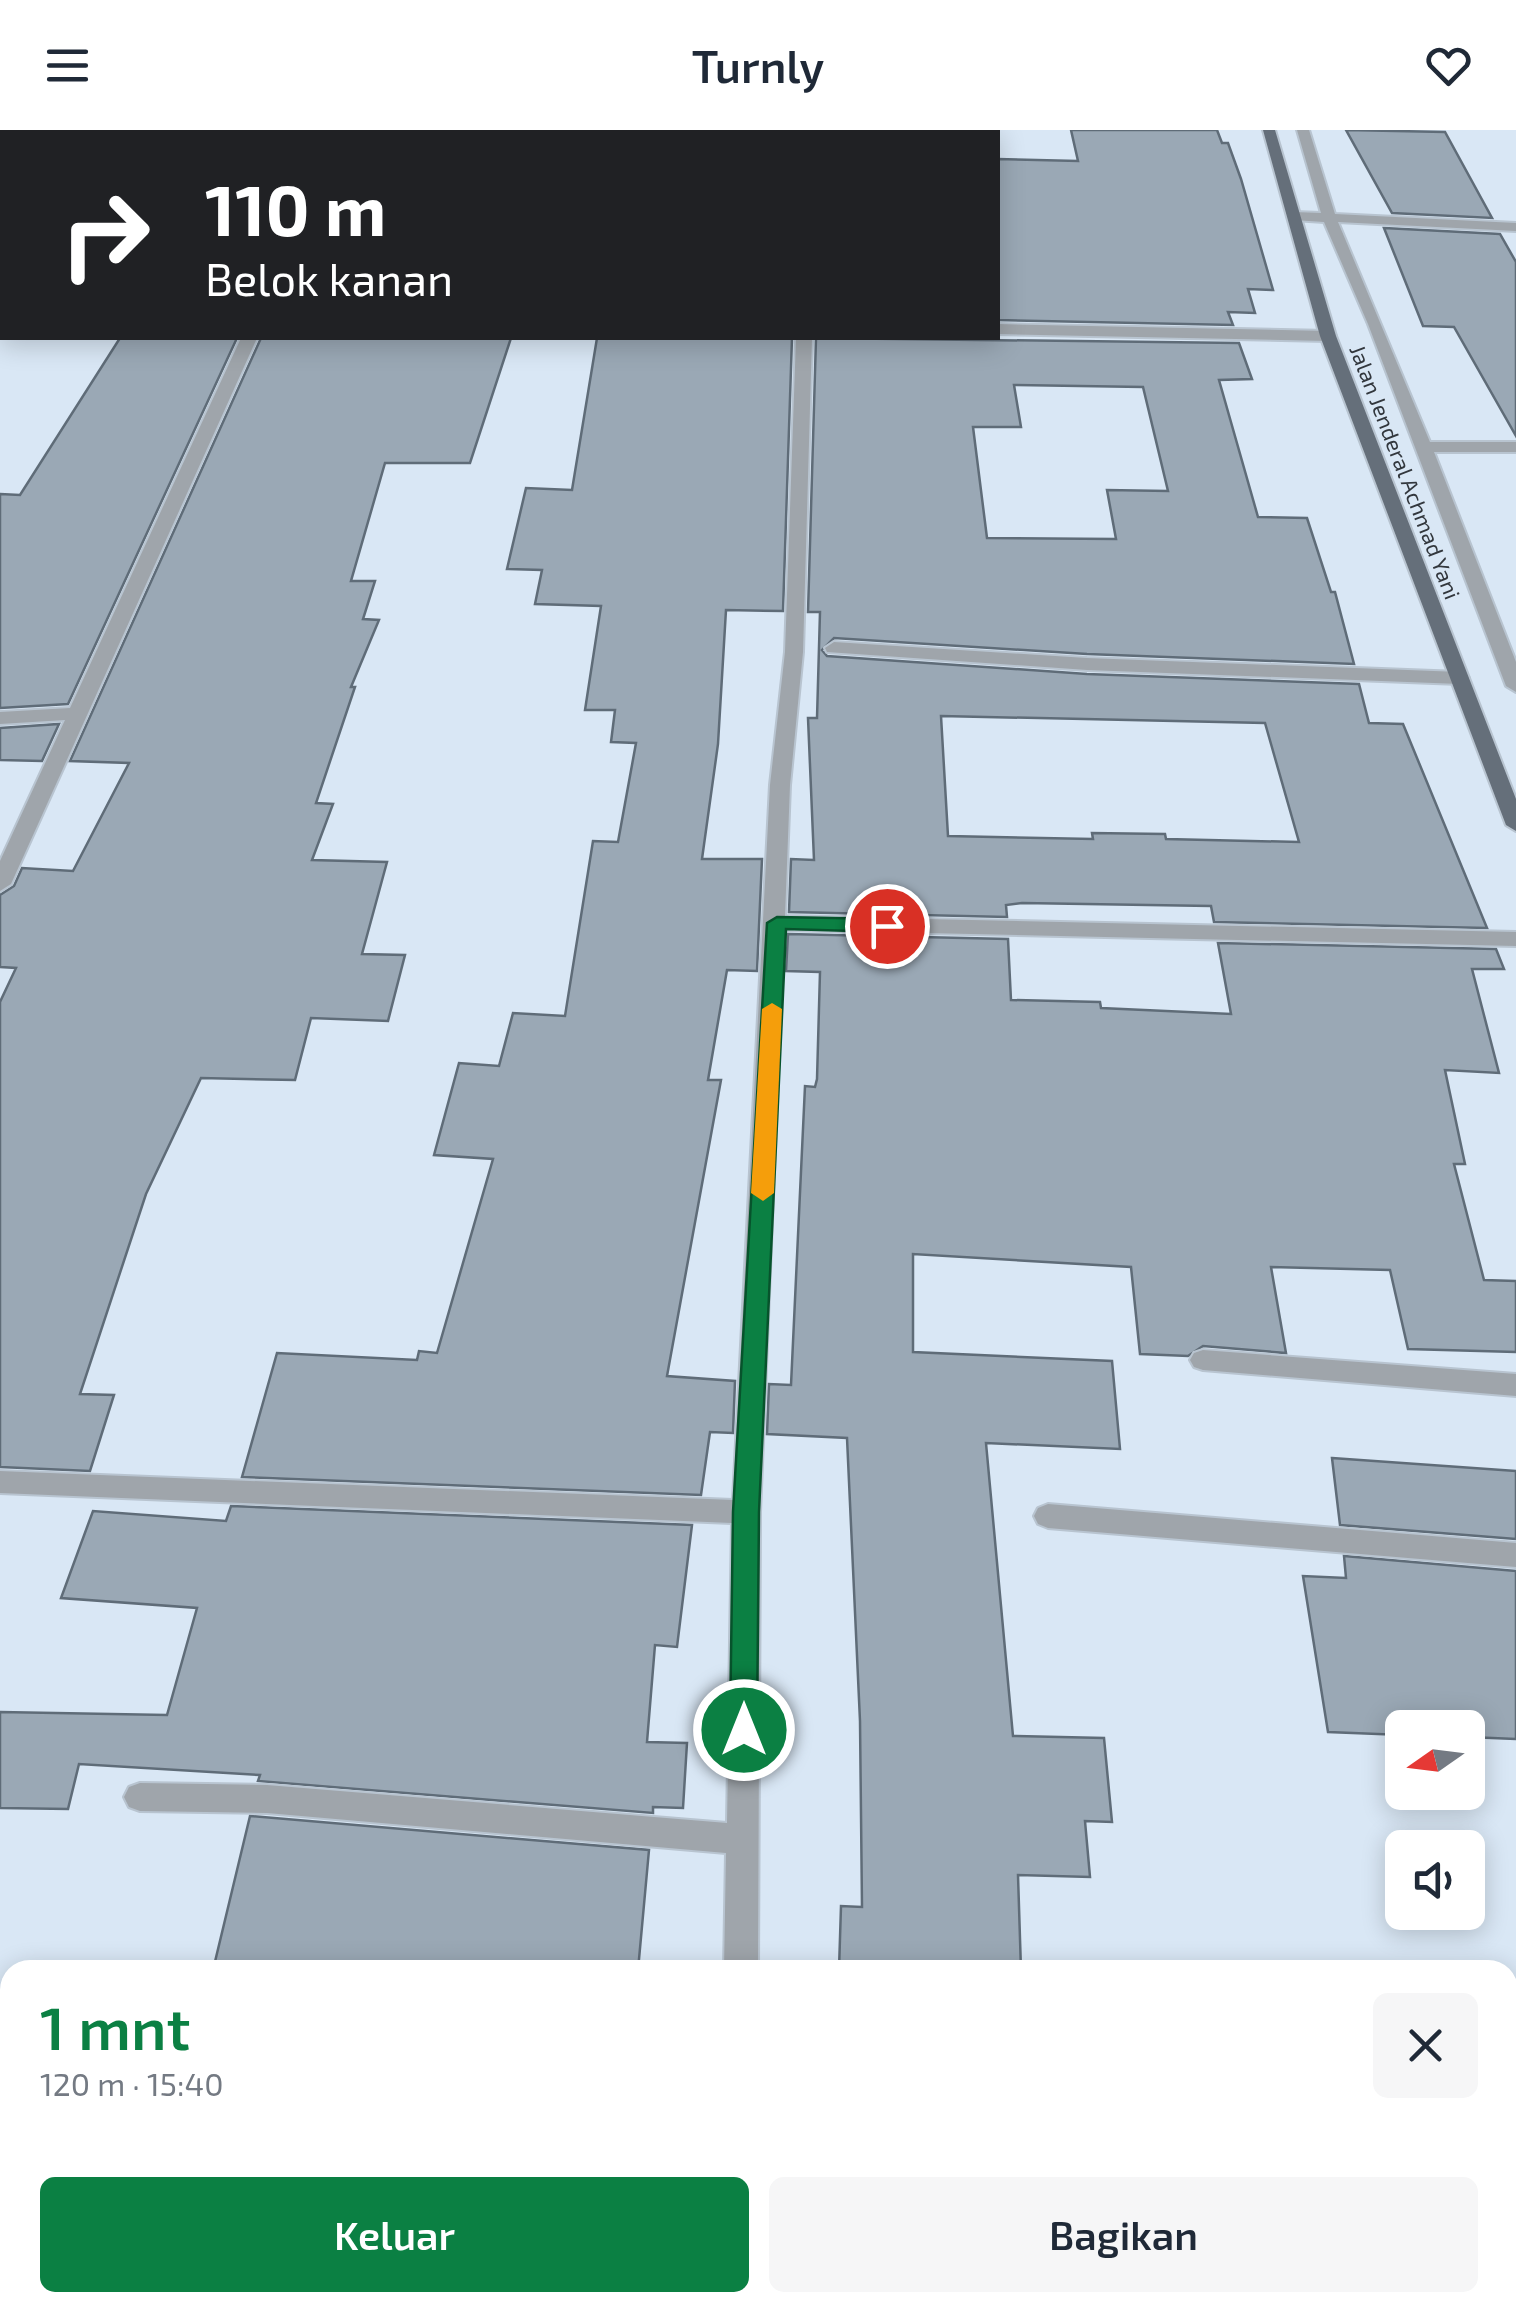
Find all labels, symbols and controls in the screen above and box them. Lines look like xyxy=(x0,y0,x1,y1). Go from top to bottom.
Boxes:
icon: menu xyxy=(40,38,95,93)
text: Turnly xyxy=(692,38,824,92)
icon: heart xyxy=(1421,38,1476,93)
text: 110 m xyxy=(205,166,386,250)
icon: right xyxy=(40,170,170,300)
text: Belok kanan xyxy=(205,251,453,305)
street label: Jalan Jenderal Achmad Yani xyxy=(1345,341,1467,602)
pin xyxy=(845,884,930,969)
icon: arrive xyxy=(860,899,915,954)
position arrow xyxy=(692,1678,796,1782)
north arrow xyxy=(1385,1710,1485,1810)
map controls xyxy=(1385,1710,1485,1930)
button: sound xyxy=(1385,1830,1485,1930)
text: 1 mnt xyxy=(40,1990,190,2062)
button: close xyxy=(1373,1993,1478,2098)
text: 120 m · 15:40 xyxy=(40,2064,223,2102)
button: Keluar xyxy=(40,2177,749,2292)
button: Bagikan xyxy=(769,2177,1478,2292)

